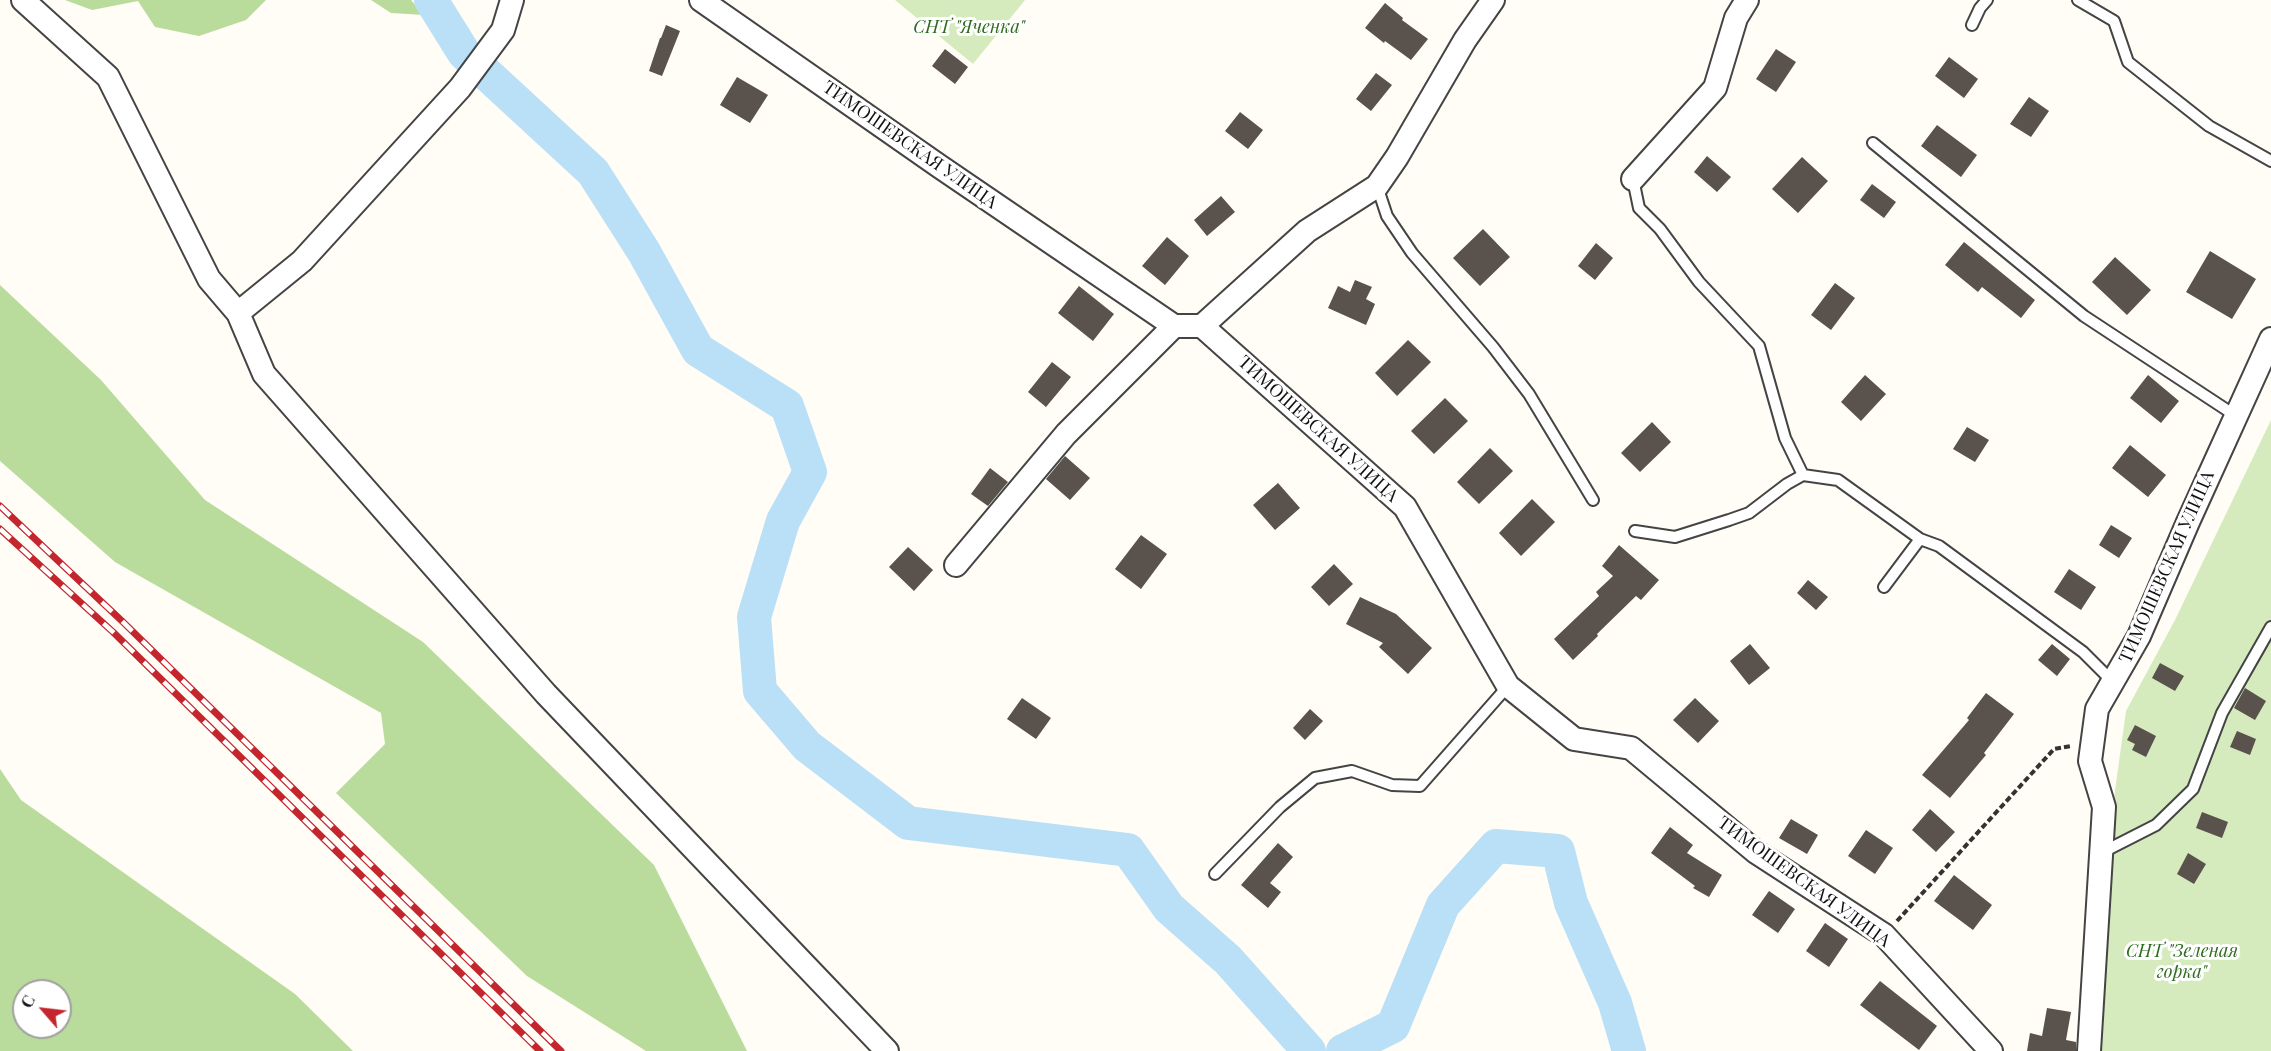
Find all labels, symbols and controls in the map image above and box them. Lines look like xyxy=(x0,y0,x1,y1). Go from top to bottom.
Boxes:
park label: СНТ "Яченка" xyxy=(913,16,1025,38)
street label: ТИМОШЕВСКАЯ УЛИЦА xyxy=(819,76,1001,214)
street label: ТИМОШЕВСКАЯ УЛИЦА xyxy=(1233,351,1403,507)
street label: ТИМОШЕВСКАЯ УЛИЦА xyxy=(2115,468,2219,666)
street label: ТИМОШЕВСКАЯ УЛИЦА xyxy=(1713,812,1895,952)
park label: СНТ "Зеленая горка" xyxy=(2126,940,2238,982)
north arrow xyxy=(12,979,72,1039)
text: С xyxy=(16,991,39,1011)

